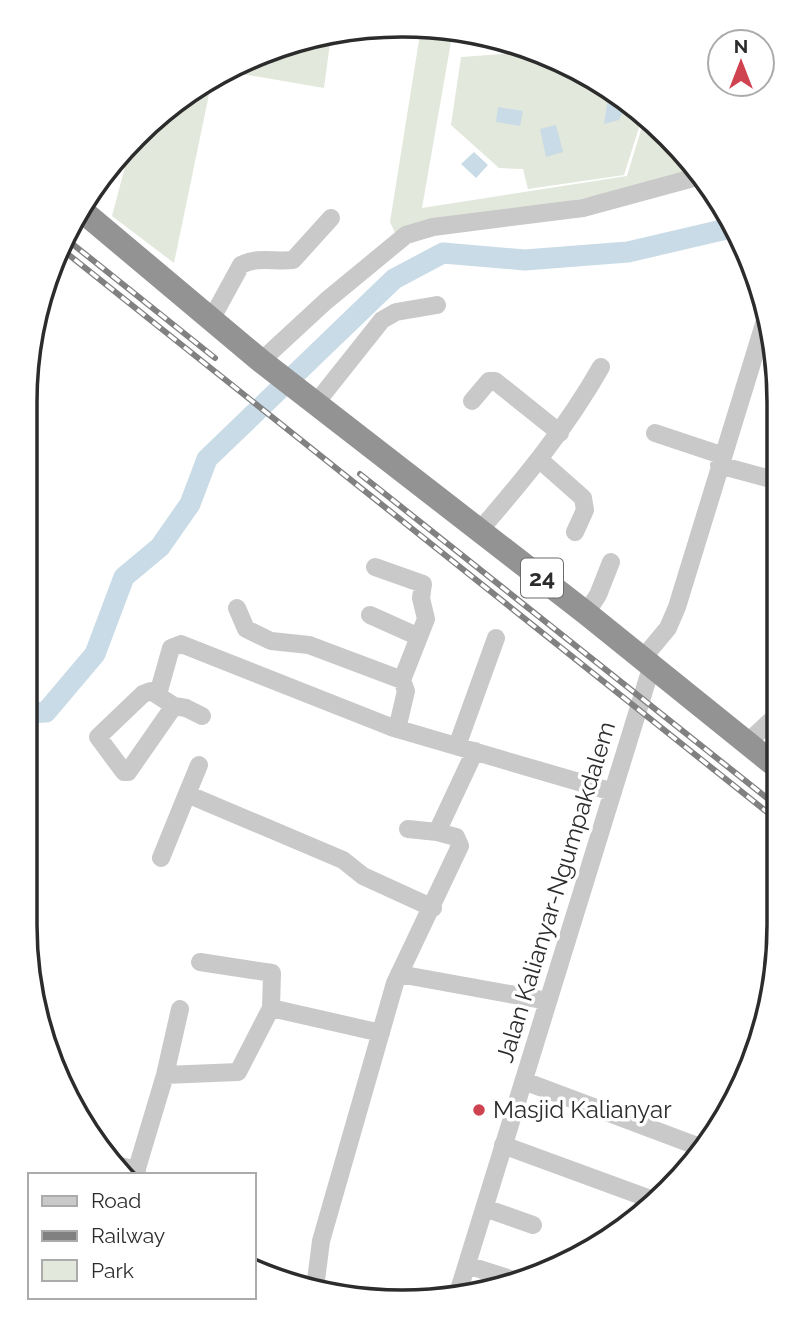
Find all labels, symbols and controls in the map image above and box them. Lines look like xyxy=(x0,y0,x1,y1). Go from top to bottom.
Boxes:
north arrow xyxy=(706,28,776,98)
text: N xyxy=(734,35,748,57)
road number: 24 xyxy=(521,558,563,598)
street label: Jalan Kalianyar-Ngumpakdalem xyxy=(490,718,621,1066)
place label: Masjid Kalianyar xyxy=(493,1095,672,1124)
marker: Masjid Kalianyar xyxy=(471,1102,487,1118)
legend xyxy=(28,1173,256,1299)
text: Road xyxy=(91,1188,141,1213)
text: Railway xyxy=(91,1223,165,1248)
text: Park xyxy=(91,1258,134,1283)

